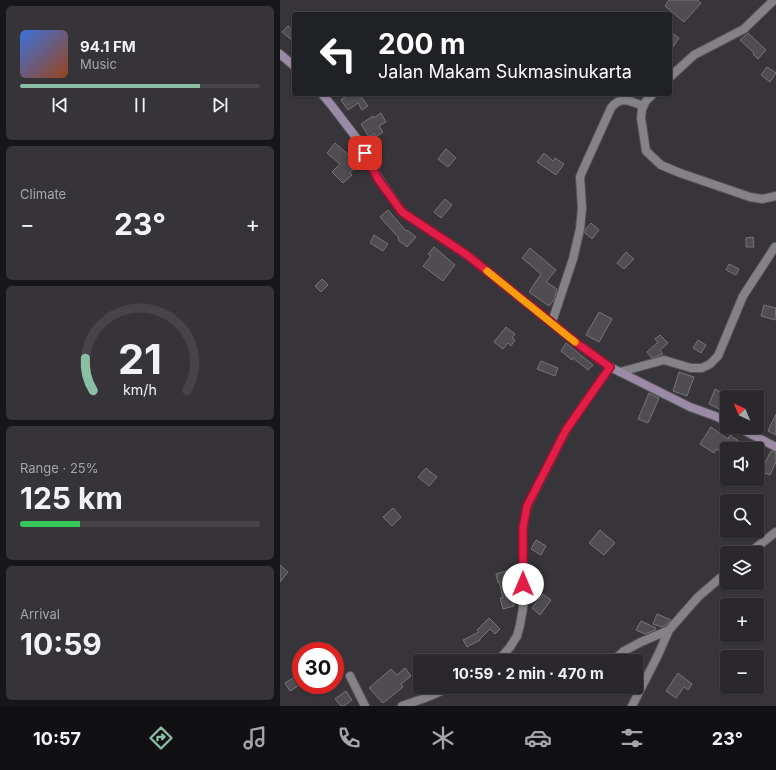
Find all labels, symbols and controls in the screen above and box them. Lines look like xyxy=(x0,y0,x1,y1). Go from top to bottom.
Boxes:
text: 200 m xyxy=(378,27,466,61)
icon: left xyxy=(312,28,364,80)
text: 94.1 FM xyxy=(80,37,136,56)
text: Music xyxy=(80,56,117,72)
text: Jalan Makam Sukmasinukarta xyxy=(378,61,632,82)
icon: previous xyxy=(49,94,71,116)
icon: pause xyxy=(129,94,151,116)
icon: next xyxy=(209,94,231,116)
pin xyxy=(348,136,382,170)
icon: arrive xyxy=(354,142,376,164)
text: Climate xyxy=(20,186,66,202)
text: 23° xyxy=(114,206,166,242)
text: − xyxy=(20,211,35,237)
text: + xyxy=(245,211,260,237)
text: 21 xyxy=(118,334,162,384)
text: km/h xyxy=(123,381,157,398)
north arrow xyxy=(720,390,764,434)
map controls xyxy=(720,390,764,694)
button: sound xyxy=(720,442,764,486)
text: Range · 25% xyxy=(20,460,99,476)
text: 125 km xyxy=(20,480,123,516)
button: search xyxy=(720,494,764,538)
button: layers xyxy=(720,546,764,590)
position arrow xyxy=(502,563,544,605)
button: + xyxy=(720,598,764,642)
text: Arrival xyxy=(20,606,60,622)
text: 10:59 xyxy=(20,626,102,662)
speed limit sign: 30 xyxy=(292,642,344,694)
button: − xyxy=(720,650,764,694)
text: 10:59 · 2 min · 470 m xyxy=(452,664,604,683)
icon: directions xyxy=(147,724,175,752)
icon: music xyxy=(241,724,269,752)
icon: phone xyxy=(335,724,363,752)
icon: climate xyxy=(429,724,457,752)
icon: car xyxy=(524,724,552,752)
icon: filters xyxy=(618,724,646,752)
text: 10:57 xyxy=(33,728,81,749)
text: 23° xyxy=(712,728,743,749)

